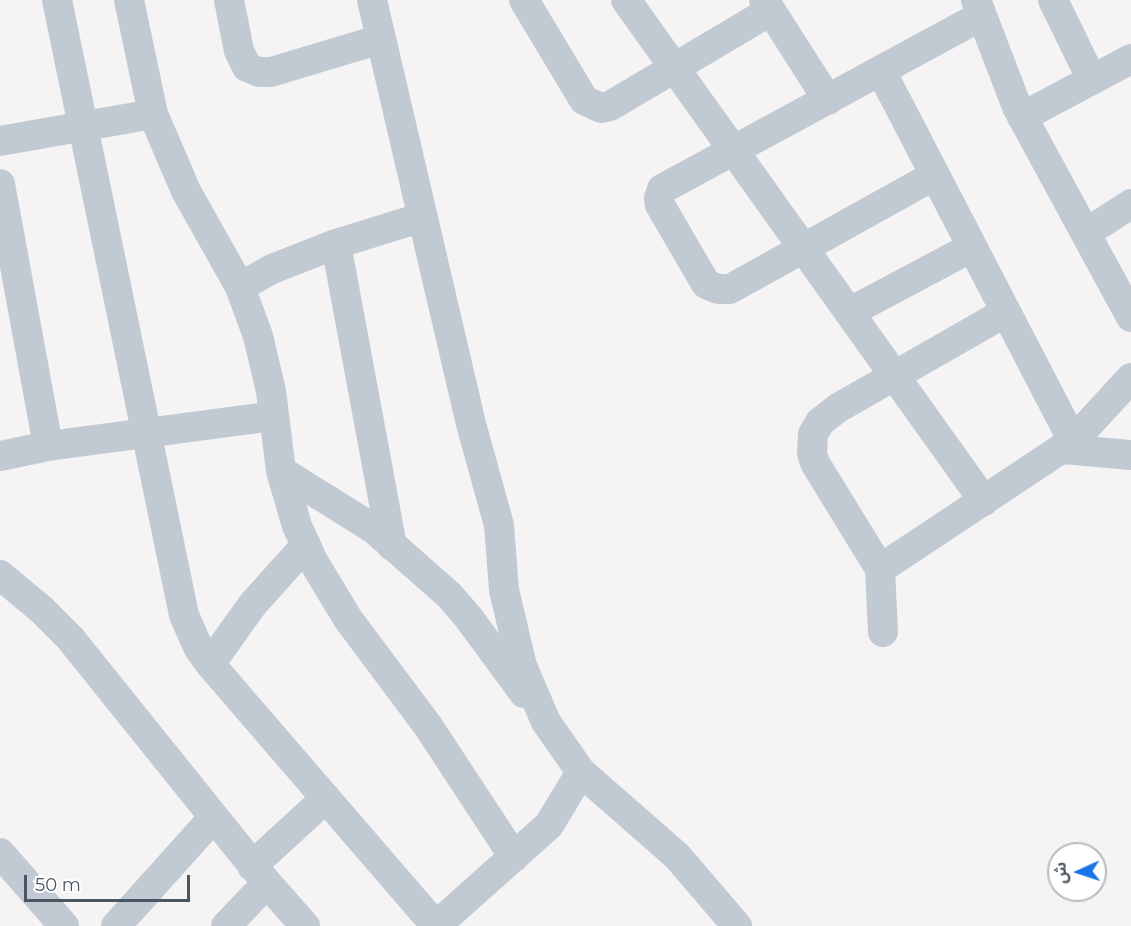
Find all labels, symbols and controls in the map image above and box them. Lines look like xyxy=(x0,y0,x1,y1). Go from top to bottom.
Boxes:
north arrow xyxy=(1047,842,1107,902)
text: ش xyxy=(1050,861,1071,884)
scale bar xyxy=(27,863,194,901)
text: 50 m xyxy=(35,874,81,896)

